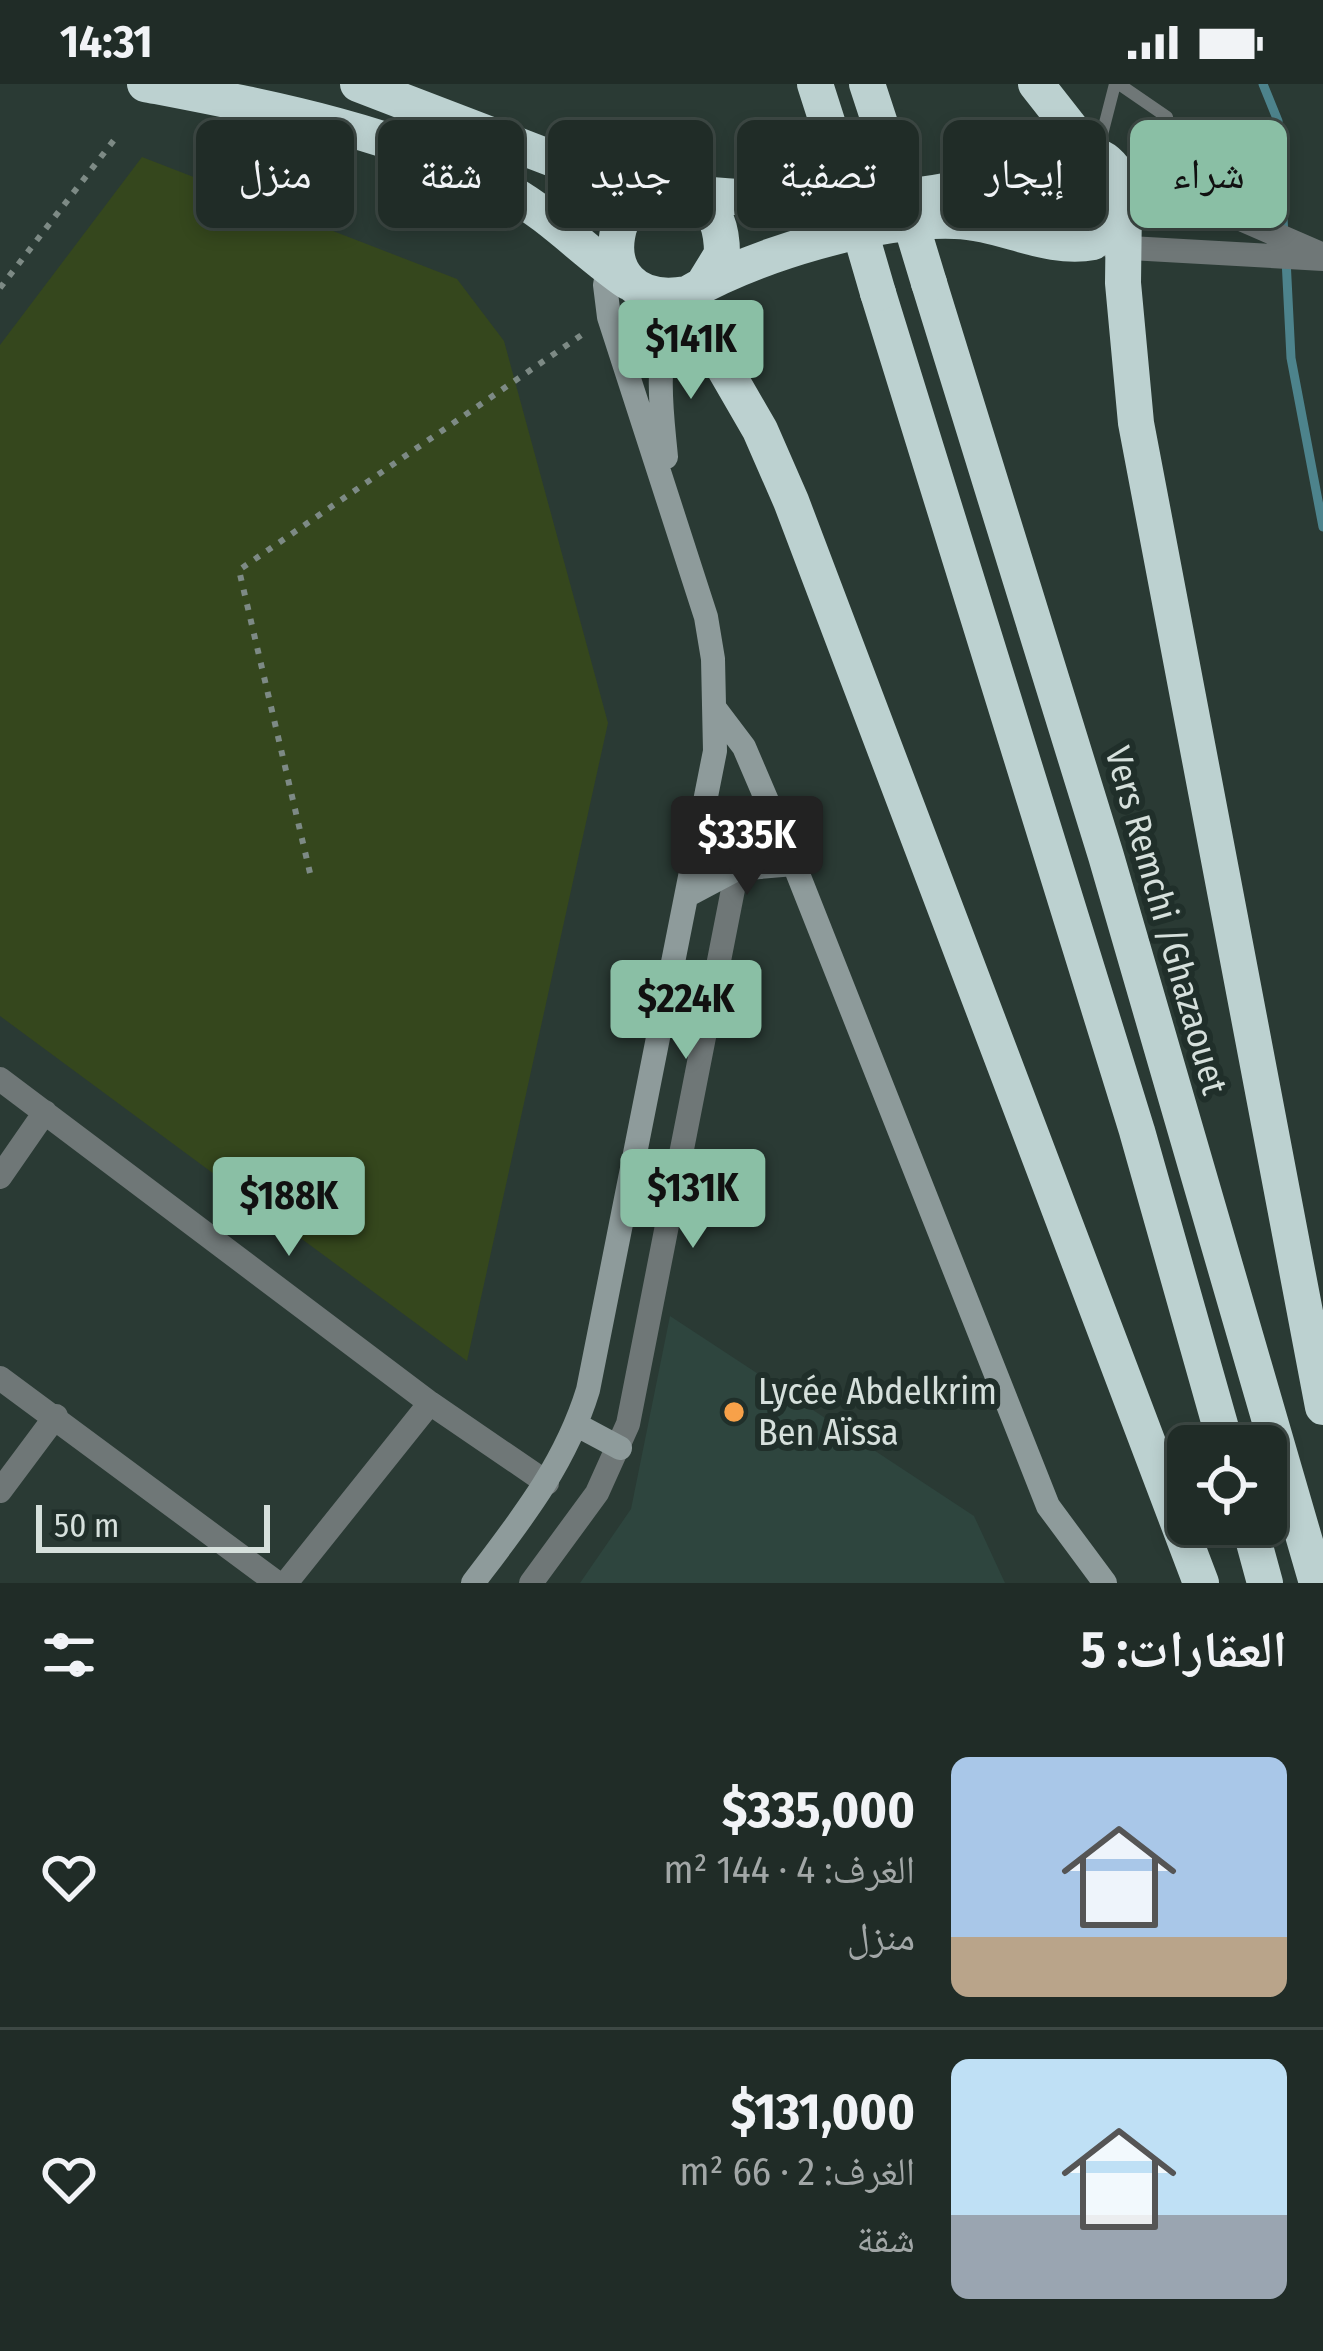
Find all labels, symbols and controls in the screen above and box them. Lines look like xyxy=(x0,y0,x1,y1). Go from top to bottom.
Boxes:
text: 14:31 xyxy=(60,15,153,69)
chip: منزل xyxy=(196,120,354,228)
chip: شقة xyxy=(378,120,524,228)
chip: جديد xyxy=(548,120,713,228)
chip: تصفية xyxy=(737,120,919,228)
chip: إيجار xyxy=(943,120,1106,228)
chip: شراء xyxy=(1130,120,1287,228)
pin: $141K xyxy=(607,300,775,402)
text: $141K xyxy=(645,316,737,362)
street label: Vers Remchi /Ghazaouet xyxy=(1095,741,1237,1099)
pin: $335K xyxy=(663,796,831,898)
text: $335K xyxy=(698,812,796,858)
pin: $224K xyxy=(602,960,770,1062)
text: $224K xyxy=(637,976,735,1022)
pin: $131K xyxy=(609,1149,777,1251)
pin: $188K xyxy=(205,1157,373,1259)
text: $131K xyxy=(647,1165,739,1211)
text: $188K xyxy=(240,1173,338,1219)
place label: Lycée Abdelkrim Ben Aïssa xyxy=(758,1370,997,1455)
marker: Lycée Abdelkrim Ben Aïssa xyxy=(721,1399,747,1425)
map controls xyxy=(1167,1425,1287,1545)
button: locate xyxy=(1167,1425,1287,1545)
scale bar xyxy=(36,1499,270,1552)
text: 50 m xyxy=(54,1506,119,1546)
text: العقارات: 5 xyxy=(1081,1619,1287,1681)
icon: filters xyxy=(36,1622,102,1688)
text: $335,000 xyxy=(722,1779,915,1841)
icon: home xyxy=(1047,1805,1191,1949)
icon: heart xyxy=(36,1844,102,1910)
text: الغرف: 4 · 144 m² xyxy=(663,1847,915,1893)
text: منزل xyxy=(847,1914,915,1960)
text: $131,000 xyxy=(731,2081,915,2143)
icon: home xyxy=(1047,2107,1191,2251)
icon: heart xyxy=(36,2146,102,2212)
text: الغرف: 2 · 66 m² xyxy=(679,2149,915,2195)
text: شقة xyxy=(857,2216,915,2262)

